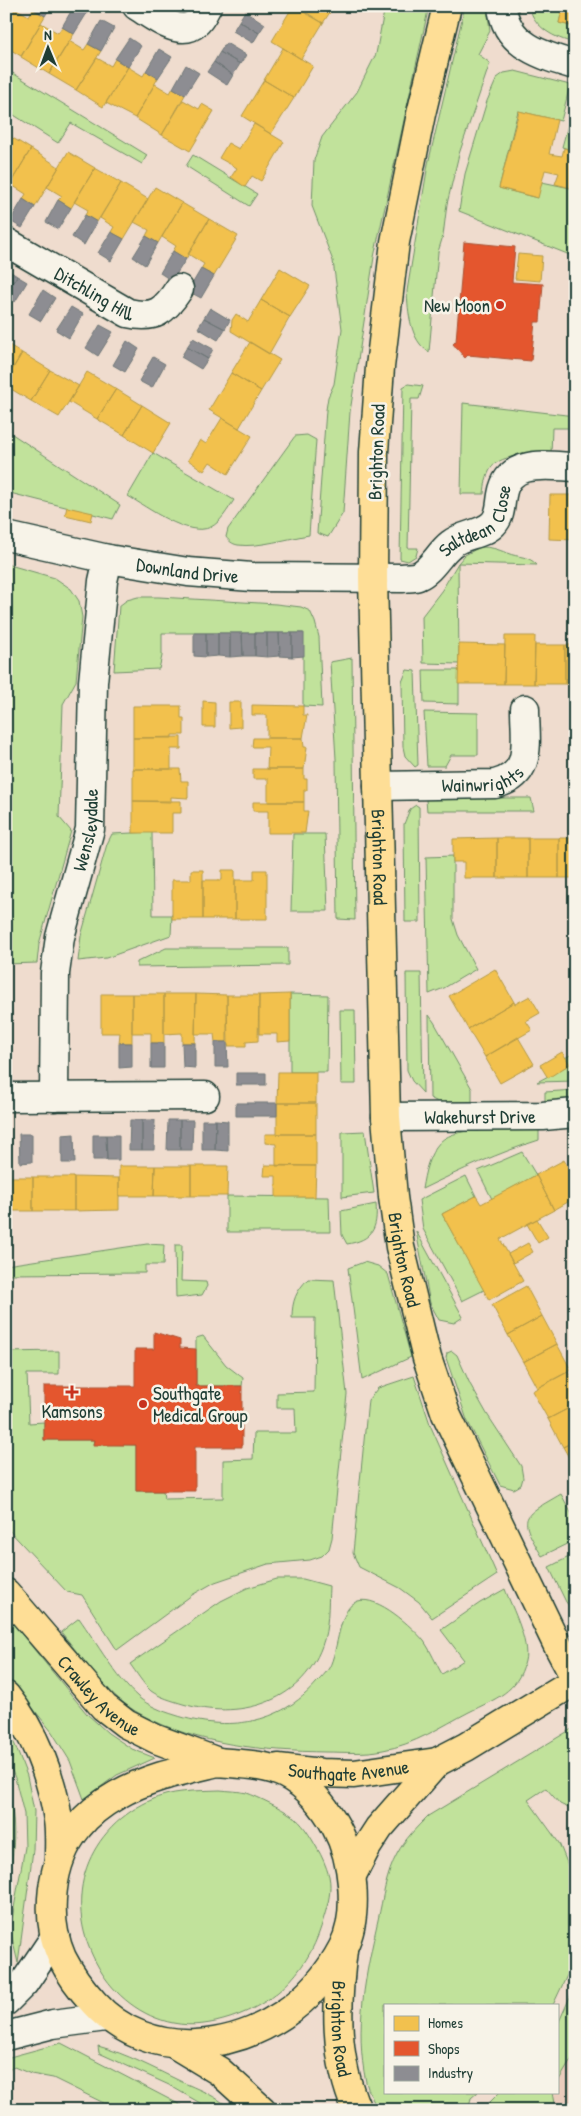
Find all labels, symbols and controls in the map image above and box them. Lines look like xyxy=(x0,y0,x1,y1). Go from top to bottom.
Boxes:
north arrow xyxy=(22,22,72,72)
text: N xyxy=(44,25,52,44)
street label: Ditchling Hill xyxy=(50,260,136,327)
place label: New Moon xyxy=(424,292,490,318)
marker: New Moon xyxy=(494,299,506,311)
street label: Brighton Road xyxy=(361,403,391,500)
street label: Saltdean Close xyxy=(432,480,517,562)
street label: Downland Drive xyxy=(135,551,240,589)
street label: Wainwrights xyxy=(441,761,529,798)
street label: Wensleydale xyxy=(66,788,104,874)
street label: Brighton Road xyxy=(366,809,394,906)
street label: Wakehurst Drive xyxy=(424,1103,536,1130)
street label: Brighton Road xyxy=(382,1211,427,1310)
place label: Southgate Medical Group xyxy=(153,1380,248,1428)
marker: Kamsons xyxy=(66,1386,78,1398)
place label: Kamsons xyxy=(41,1398,103,1424)
marker: Southgate Medical Group xyxy=(137,1398,149,1410)
street label: Crawley Avenue xyxy=(52,1649,145,1742)
street label: Southgate Avenue xyxy=(287,1753,411,1787)
street label: Brighton Road xyxy=(325,1980,358,2080)
legend xyxy=(384,2004,558,2094)
text: Homes xyxy=(428,2012,463,2033)
text: Shops xyxy=(428,2038,460,2059)
text: Industry xyxy=(428,2062,473,2083)

